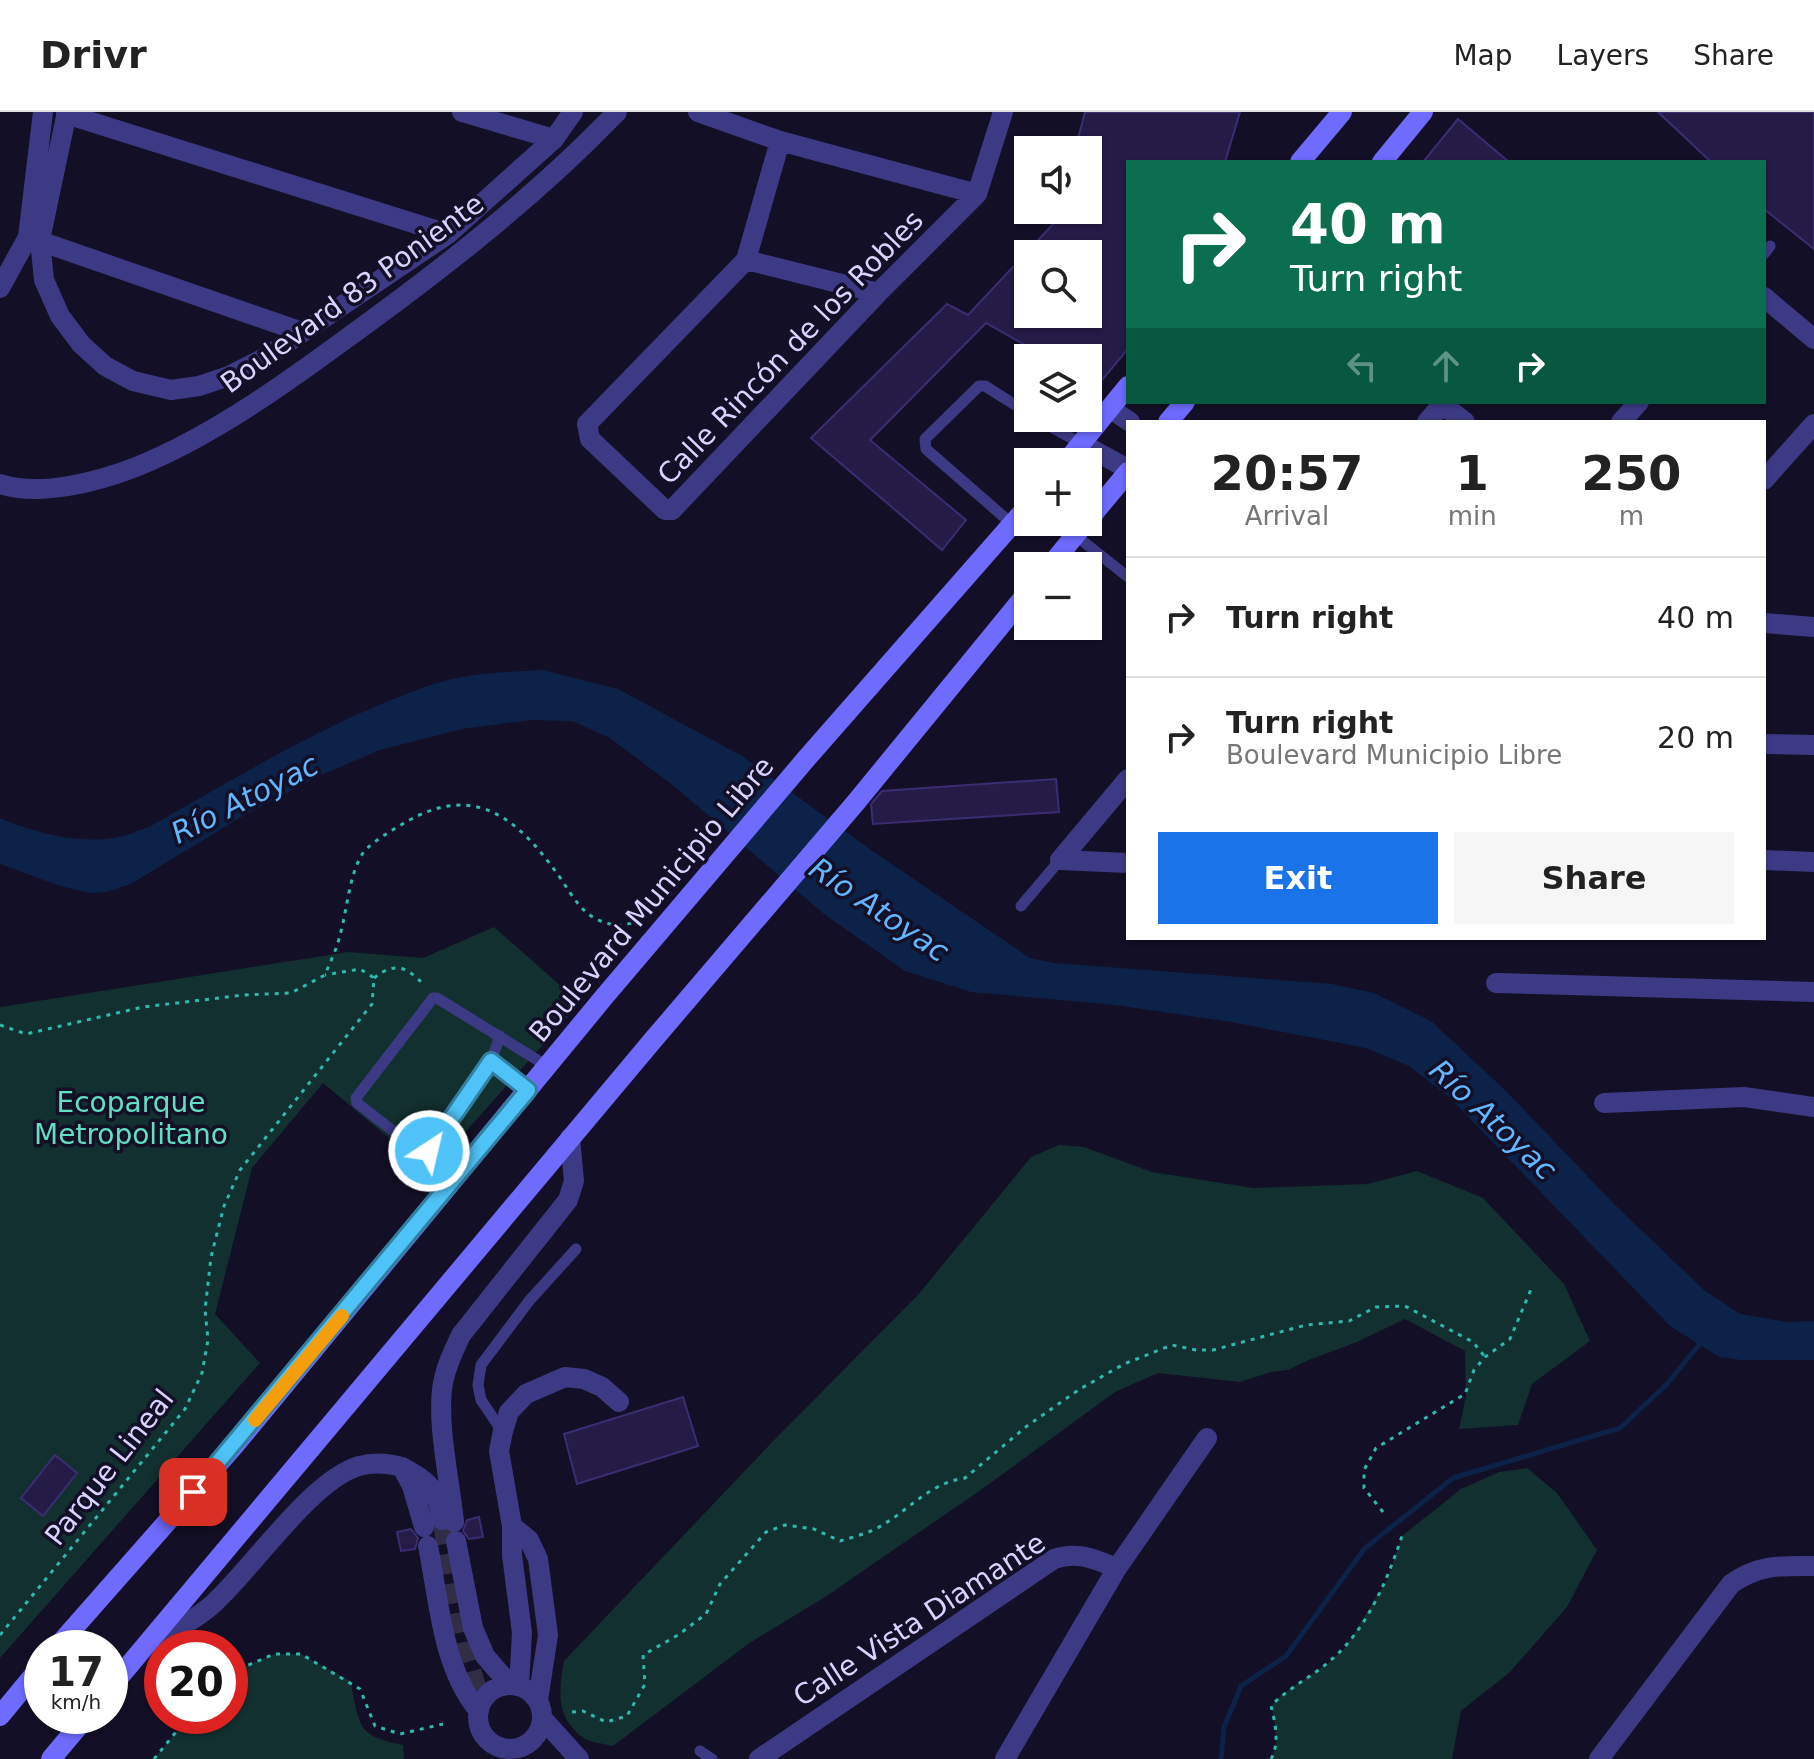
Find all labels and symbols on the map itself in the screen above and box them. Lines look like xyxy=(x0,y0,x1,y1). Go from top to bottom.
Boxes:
street label: Boulevard 83 Poniente xyxy=(214,187,490,400)
street label: Calle Rincón de los Robles xyxy=(651,204,930,491)
water label: Río Atoyac xyxy=(165,746,325,851)
street label: Boulevard Municipio Libre xyxy=(522,750,780,1049)
water label: Río Atoyac xyxy=(803,850,956,969)
water label: Río Atoyac xyxy=(1423,1052,1564,1187)
park label: Ecoparque Metropolitano xyxy=(34,1086,228,1151)
position arrow xyxy=(387,1109,471,1193)
street label: Parque Lineal xyxy=(38,1383,180,1552)
pin xyxy=(159,1458,227,1526)
street label: Calle Vista Diamante xyxy=(787,1526,1051,1713)
speed limit sign: 20 xyxy=(144,1630,248,1734)

